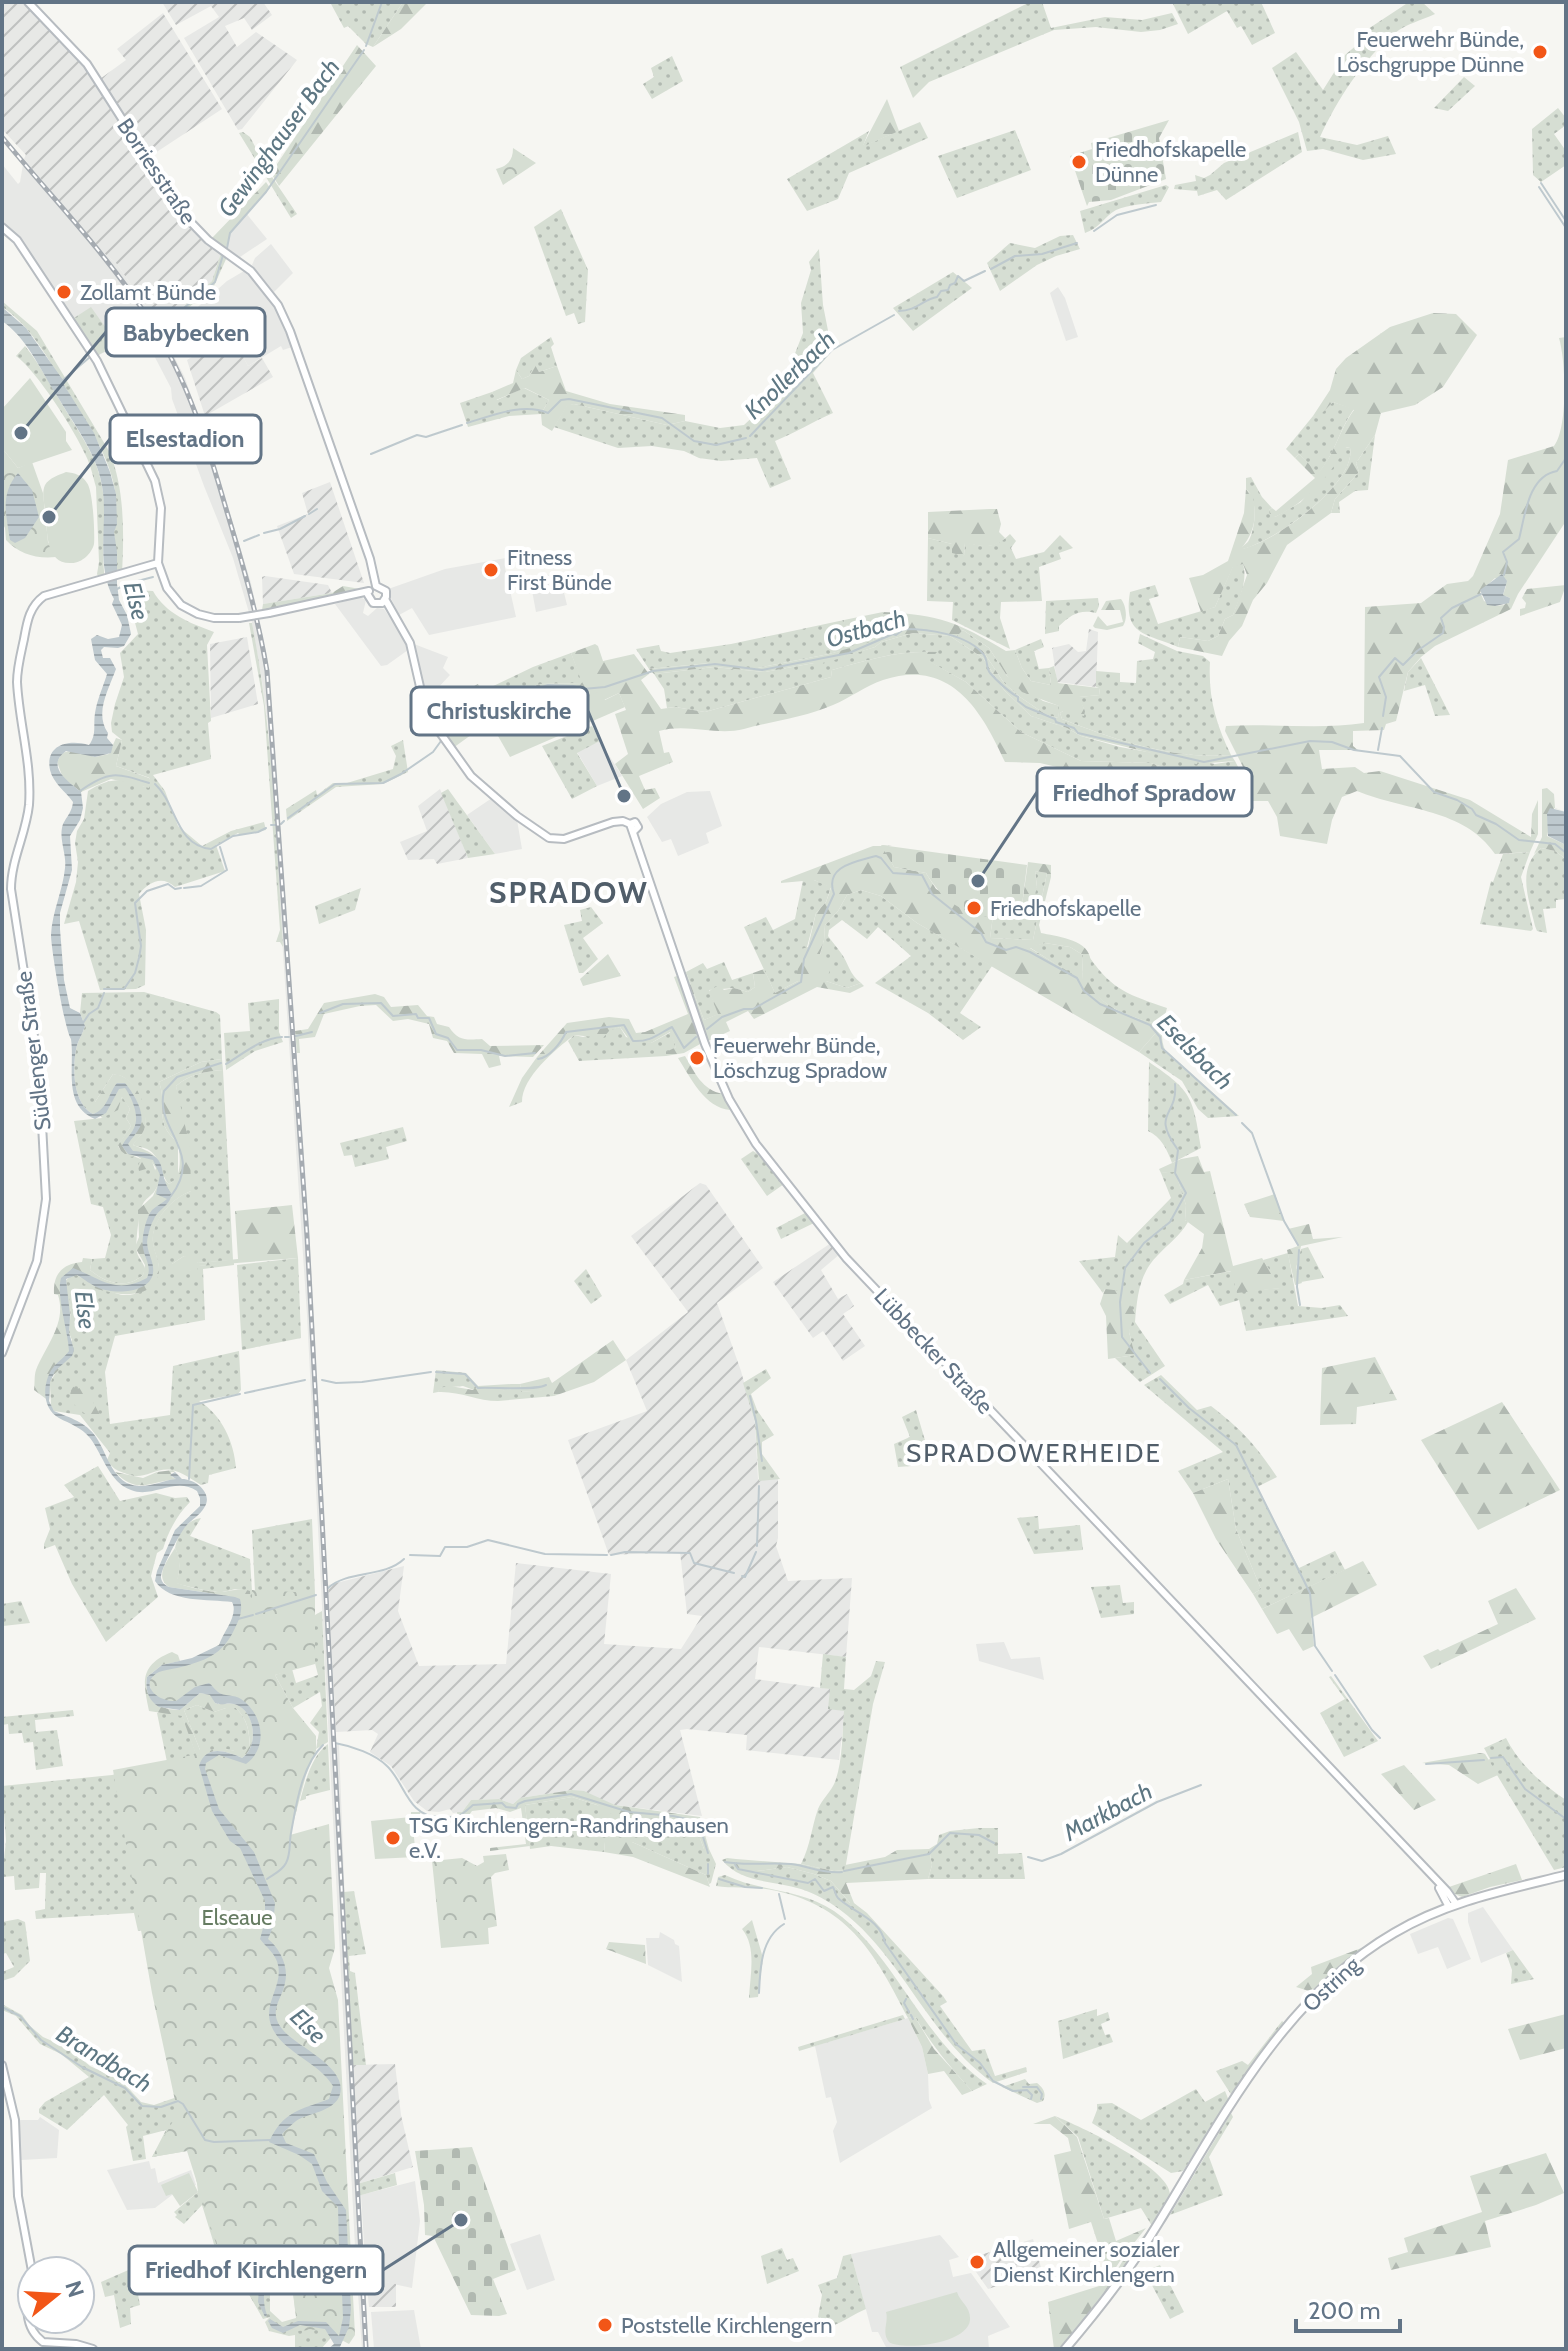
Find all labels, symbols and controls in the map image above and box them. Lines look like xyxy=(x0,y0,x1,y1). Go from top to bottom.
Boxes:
place label: Feuerwehr Bünde, Löschgruppe Dünne xyxy=(1337,26,1524,78)
marker: Feuerwehr Bünde, Löschgruppe Dünne xyxy=(1531,43,1549,61)
water label: Gewinghauser Bach xyxy=(212,53,346,222)
street label: Borriesstraße xyxy=(111,113,202,229)
place label: Friedhofskapelle Dünne xyxy=(1095,136,1246,188)
marker: Friedhofskapelle Dünne xyxy=(1070,153,1088,171)
place label: Zollamt Bünde xyxy=(80,279,216,306)
marker: Zollamt Bünde xyxy=(55,283,73,301)
callout: Babybecken xyxy=(106,308,265,356)
text: Babybecken xyxy=(122,318,250,347)
water label: Knollerbach xyxy=(738,324,841,425)
callout: Elsestadion xyxy=(110,415,261,463)
text: Elsestadion xyxy=(125,424,245,453)
place label: Fitness First Bünde xyxy=(507,544,612,596)
marker: Fitness First Bünde xyxy=(482,561,500,579)
water label: Else xyxy=(118,579,155,623)
water label: Ostbach xyxy=(823,603,909,654)
callout: Christuskirche xyxy=(411,687,588,735)
text: Christuskirche xyxy=(427,696,571,725)
callout: Friedhof Spradow xyxy=(1037,768,1252,816)
text: Friedhof Spradow xyxy=(1052,778,1236,807)
district label: SPRADOW xyxy=(489,874,649,911)
place label: Friedhofskapelle xyxy=(990,895,1141,922)
marker: Friedhofskapelle xyxy=(965,899,983,917)
street label: Südlenger Straße xyxy=(10,970,57,1132)
water label: Eselsbach xyxy=(1151,1008,1239,1096)
place label: Feuerwehr Bünde, Löschzug Spradow xyxy=(713,1032,887,1084)
marker: Feuerwehr Bünde, Löschzug Spradow xyxy=(688,1049,706,1067)
street label: Lübbecker Straße xyxy=(869,1283,999,1420)
water label: Else xyxy=(69,1289,102,1331)
district label: SPRADOWERHEIDE xyxy=(906,1437,1162,1469)
water label: Markbach xyxy=(1058,1776,1157,1847)
place label: TSG Kirchlengern-Randringhausen e.V. xyxy=(409,1812,729,1864)
marker: TSG Kirchlengern-Randringhausen e.V. xyxy=(384,1829,402,1847)
park label: Elseaue xyxy=(201,1904,273,1931)
street label: Ostring xyxy=(1297,1951,1366,2017)
water label: Else xyxy=(285,2002,332,2049)
water label: Brandbach xyxy=(51,2019,157,2098)
place label: Allgemeiner sozialer Dienst Kirchlengern xyxy=(993,2236,1180,2288)
callout: Friedhof Kirchlengern xyxy=(129,2246,383,2294)
marker: Allgemeiner sozialer Dienst Kirchlengern xyxy=(968,2253,986,2271)
north arrow xyxy=(16,2255,96,2335)
text: Friedhof Kirchlengern xyxy=(145,2255,367,2284)
text: N xyxy=(59,2277,90,2301)
scale bar xyxy=(1296,2283,1400,2333)
text: 200 m xyxy=(1308,2296,1381,2325)
place label: Poststelle Kirchlengern xyxy=(621,2312,832,2339)
marker: Poststelle Kirchlengern xyxy=(596,2316,614,2334)

